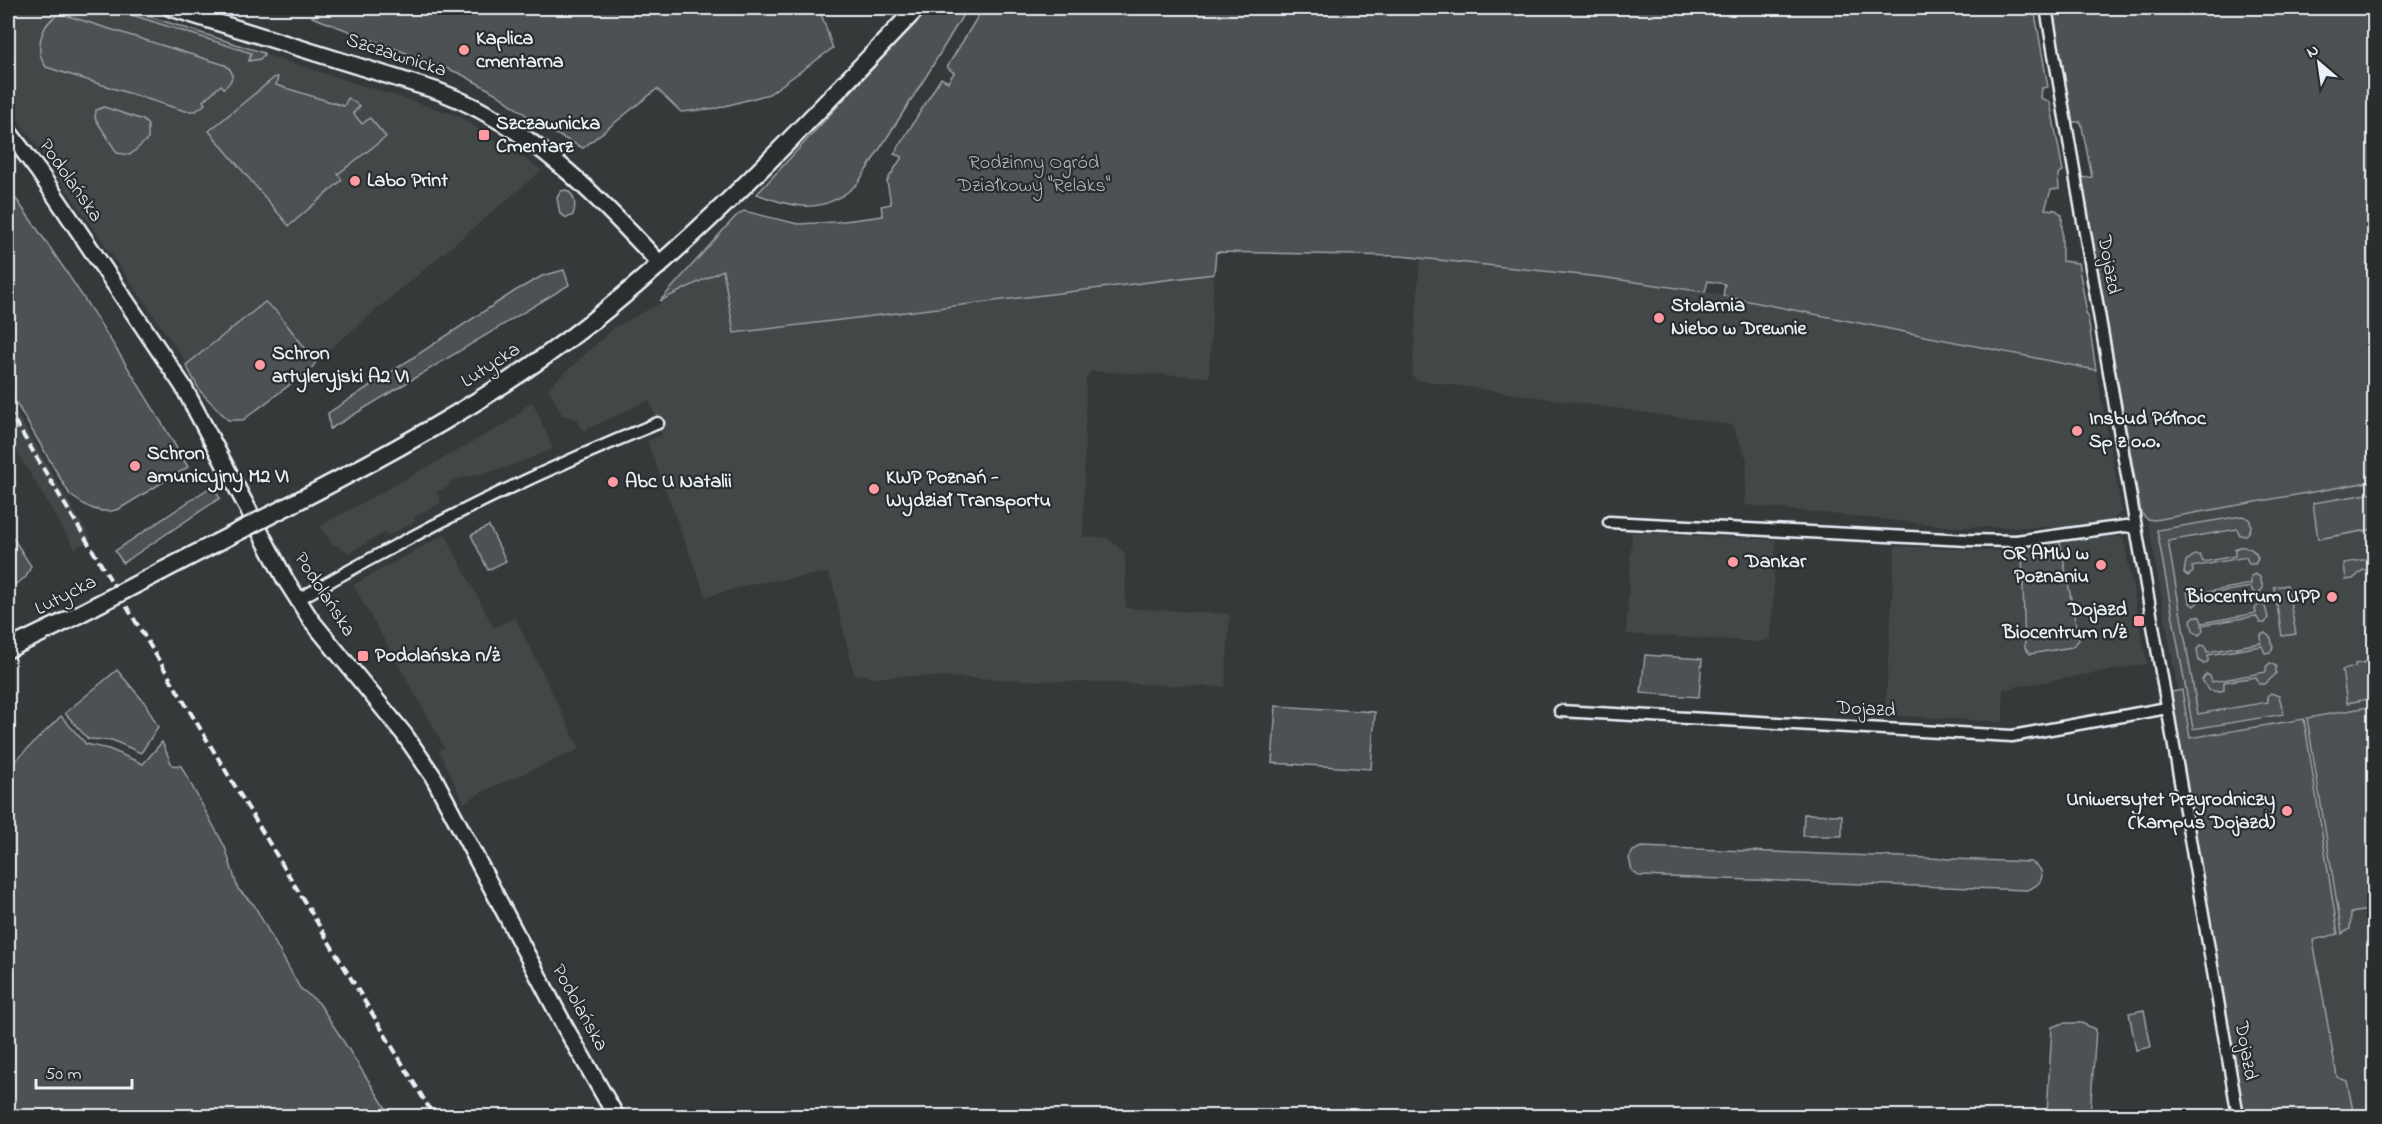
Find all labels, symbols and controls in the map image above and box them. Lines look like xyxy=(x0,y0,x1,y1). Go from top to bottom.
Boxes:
place label: Kaplica cmentarna xyxy=(476,25,564,77)
street label: Szczawnicka xyxy=(342,26,450,86)
north arrow xyxy=(2289,33,2349,93)
text: N xyxy=(2302,38,2323,65)
marker: Kaplica cmentarna xyxy=(457,43,471,57)
place label: Szczawnicka Cmentarz xyxy=(496,110,600,162)
marker: Szczawnicka Cmentarz xyxy=(477,128,491,142)
street label: Podolańska xyxy=(31,134,109,228)
park label: Rodzinny Ogród Działkowy "Relaks" xyxy=(957,149,1111,201)
place label: Labo Print xyxy=(367,167,448,196)
marker: Labo Print xyxy=(348,174,362,188)
street label: Dojazd xyxy=(2088,232,2127,297)
place label: Stolarnia Niebo w Drewnie xyxy=(1671,292,1808,344)
marker: Stolarnia Niebo w Drewnie xyxy=(1652,311,1666,325)
street label: Lutycka xyxy=(456,336,526,396)
place label: Schron artyleryjski A2 VI xyxy=(272,340,410,393)
marker: Schron artyleryjski A2 VI xyxy=(253,358,267,372)
place label: Insbud Północ Sp z o.o. xyxy=(2089,405,2207,457)
marker: Insbud Północ Sp z o.o. xyxy=(2070,424,2084,438)
place label: Schron amunicyjny M2 VI xyxy=(147,440,290,493)
marker: Schron amunicyjny M2 VI xyxy=(128,459,142,473)
place label: KWP Poznań - Wydział Transportu xyxy=(886,464,1051,517)
place label: Abc U Natalii xyxy=(625,468,732,497)
marker: Abc U Natalii xyxy=(606,475,620,489)
marker: KWP Poznań - Wydział Transportu xyxy=(867,482,881,496)
place label: OR AMW w Poznaniu xyxy=(2003,540,2089,592)
street label: Podolańska xyxy=(286,547,362,643)
place label: Dankar xyxy=(1744,548,1807,577)
marker: Dankar xyxy=(1726,555,1740,569)
marker: OR AMW w Poznaniu xyxy=(2094,558,2108,572)
street label: Lutycka xyxy=(30,568,102,624)
place label: Biocentrum UPP xyxy=(2186,583,2321,612)
marker: Biocentrum UPP xyxy=(2325,590,2339,604)
place label: Dojazd Biocentrum n/ż xyxy=(2002,596,2128,648)
marker: Dojazd Biocentrum n/ż xyxy=(2132,614,2146,628)
place label: Podolańska n/ż xyxy=(375,642,501,671)
marker: Podolańska n/ż xyxy=(356,649,370,663)
street label: Dojazd xyxy=(1835,694,1896,726)
place label: Uniwersytet Przyrodniczy (Kampus Dojazd) xyxy=(2066,786,2275,838)
marker: Uniwersytet Przyrodniczy (Kampus Dojazd) xyxy=(2280,804,2294,818)
street label: Podolańska xyxy=(543,959,615,1057)
street label: Dojazd xyxy=(2225,1018,2264,1083)
scale bar xyxy=(36,1052,132,1090)
text: 50 m xyxy=(45,1062,82,1088)

